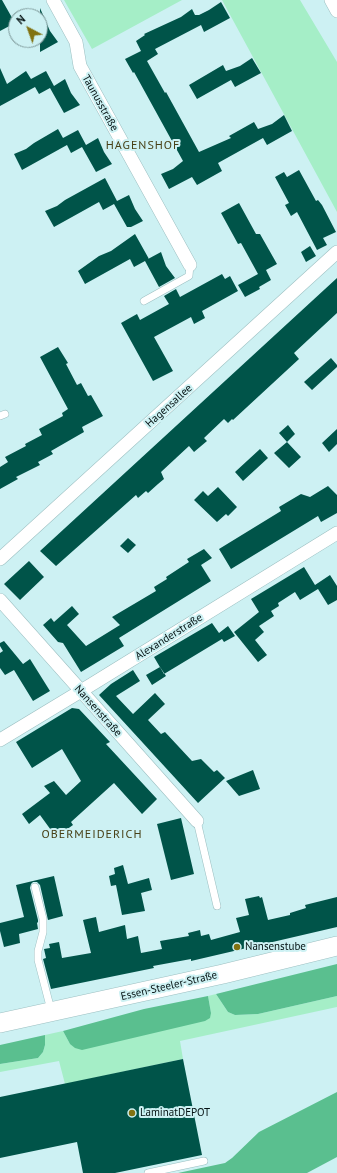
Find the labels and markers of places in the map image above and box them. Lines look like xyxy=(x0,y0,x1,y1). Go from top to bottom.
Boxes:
place label: Nansenstube xyxy=(245,940,306,954)
marker: Nansenstube xyxy=(232,942,242,952)
place label: LaminatDEPOT xyxy=(140,1106,210,1120)
marker: LaminatDEPOT xyxy=(127,1108,137,1118)

